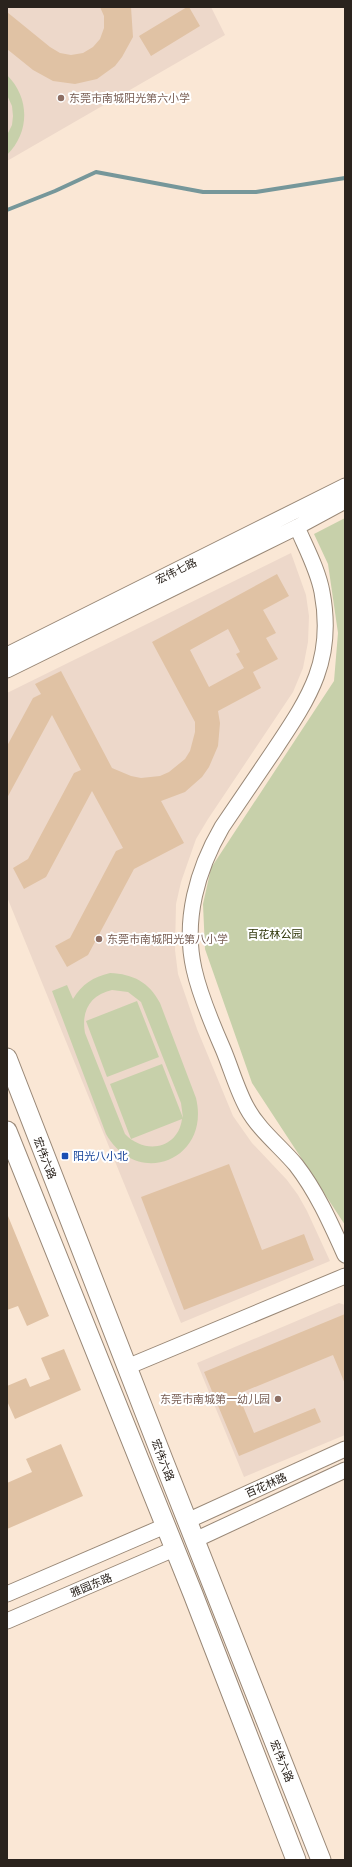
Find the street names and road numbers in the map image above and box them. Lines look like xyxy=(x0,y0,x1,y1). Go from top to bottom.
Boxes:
street label: 宏伟七路 xyxy=(153,555,199,587)
street label: 宏伟六路 xyxy=(31,1135,59,1181)
street label: 宏伟六路 xyxy=(149,1437,177,1483)
street label: 百花林路 xyxy=(243,1470,289,1500)
street label: 雅园东路 xyxy=(68,1570,114,1600)
street label: 宏伟六路 xyxy=(267,1738,297,1784)

